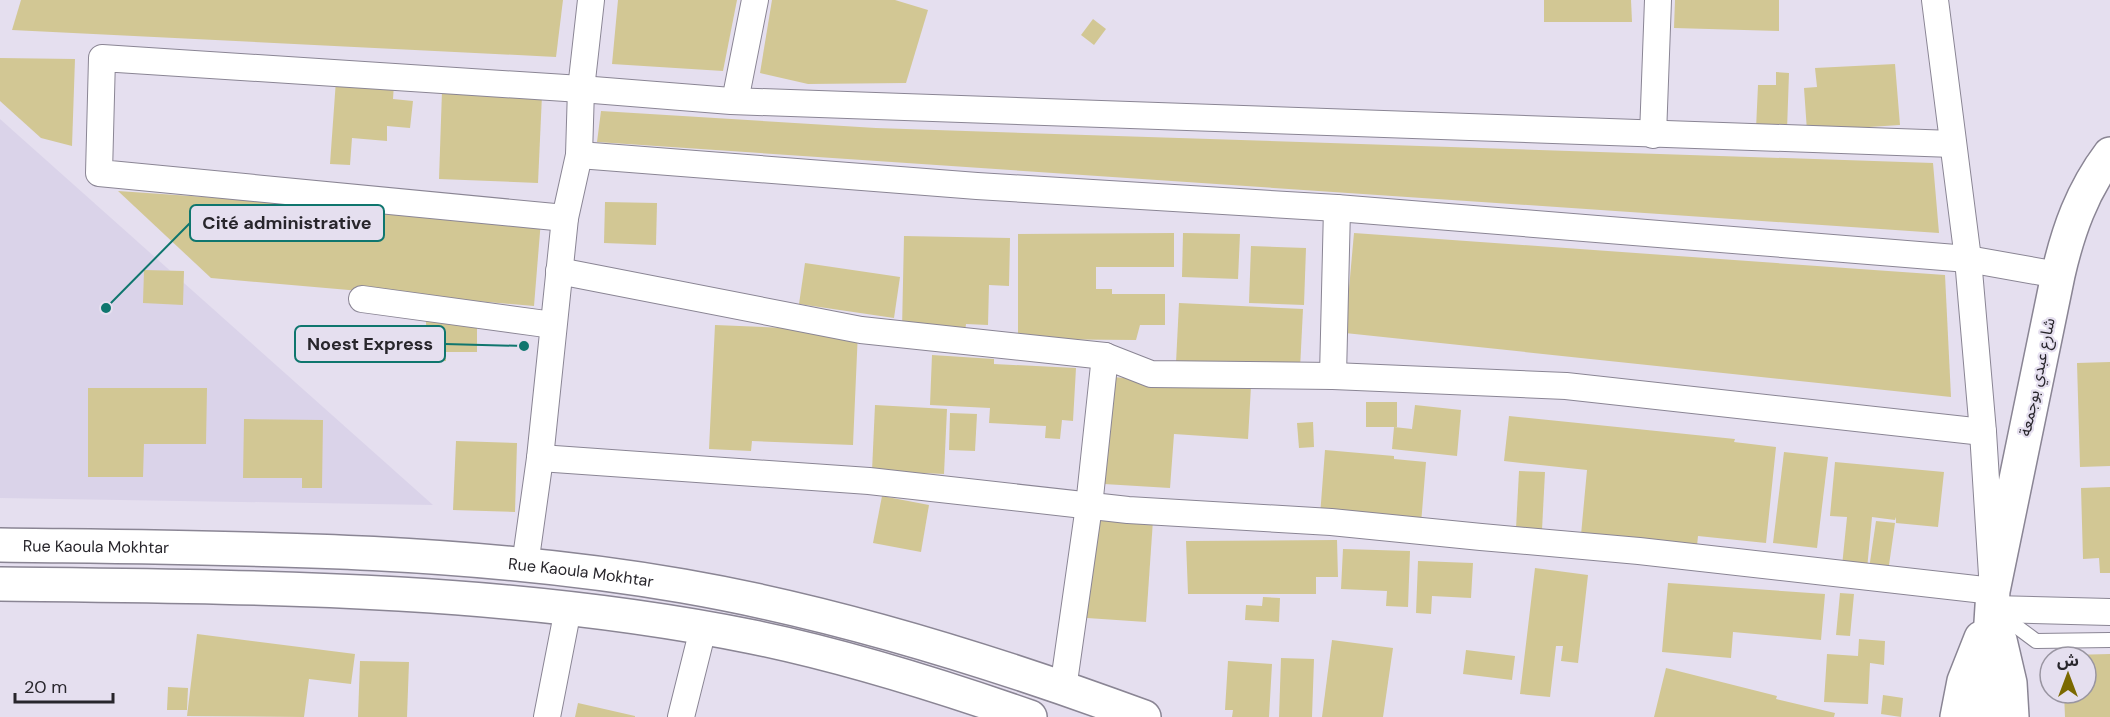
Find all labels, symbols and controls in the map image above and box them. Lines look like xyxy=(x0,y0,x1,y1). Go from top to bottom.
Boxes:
callout: Cité administrative xyxy=(190,205,384,241)
text: Cité administrative xyxy=(202,211,372,235)
street label: شارع عبدي بوجمعة xyxy=(2014,316,2062,439)
callout: Noest Express xyxy=(295,326,445,362)
text: Noest Express xyxy=(307,332,433,356)
street label: Rue Kaoula Mokhtar xyxy=(23,535,169,558)
street label: Rue Kaoula Mokhtar xyxy=(507,553,655,592)
north arrow xyxy=(2038,645,2098,705)
text: ش xyxy=(2057,650,2079,671)
scale bar xyxy=(15,666,112,704)
text: 20 m xyxy=(24,675,67,699)

